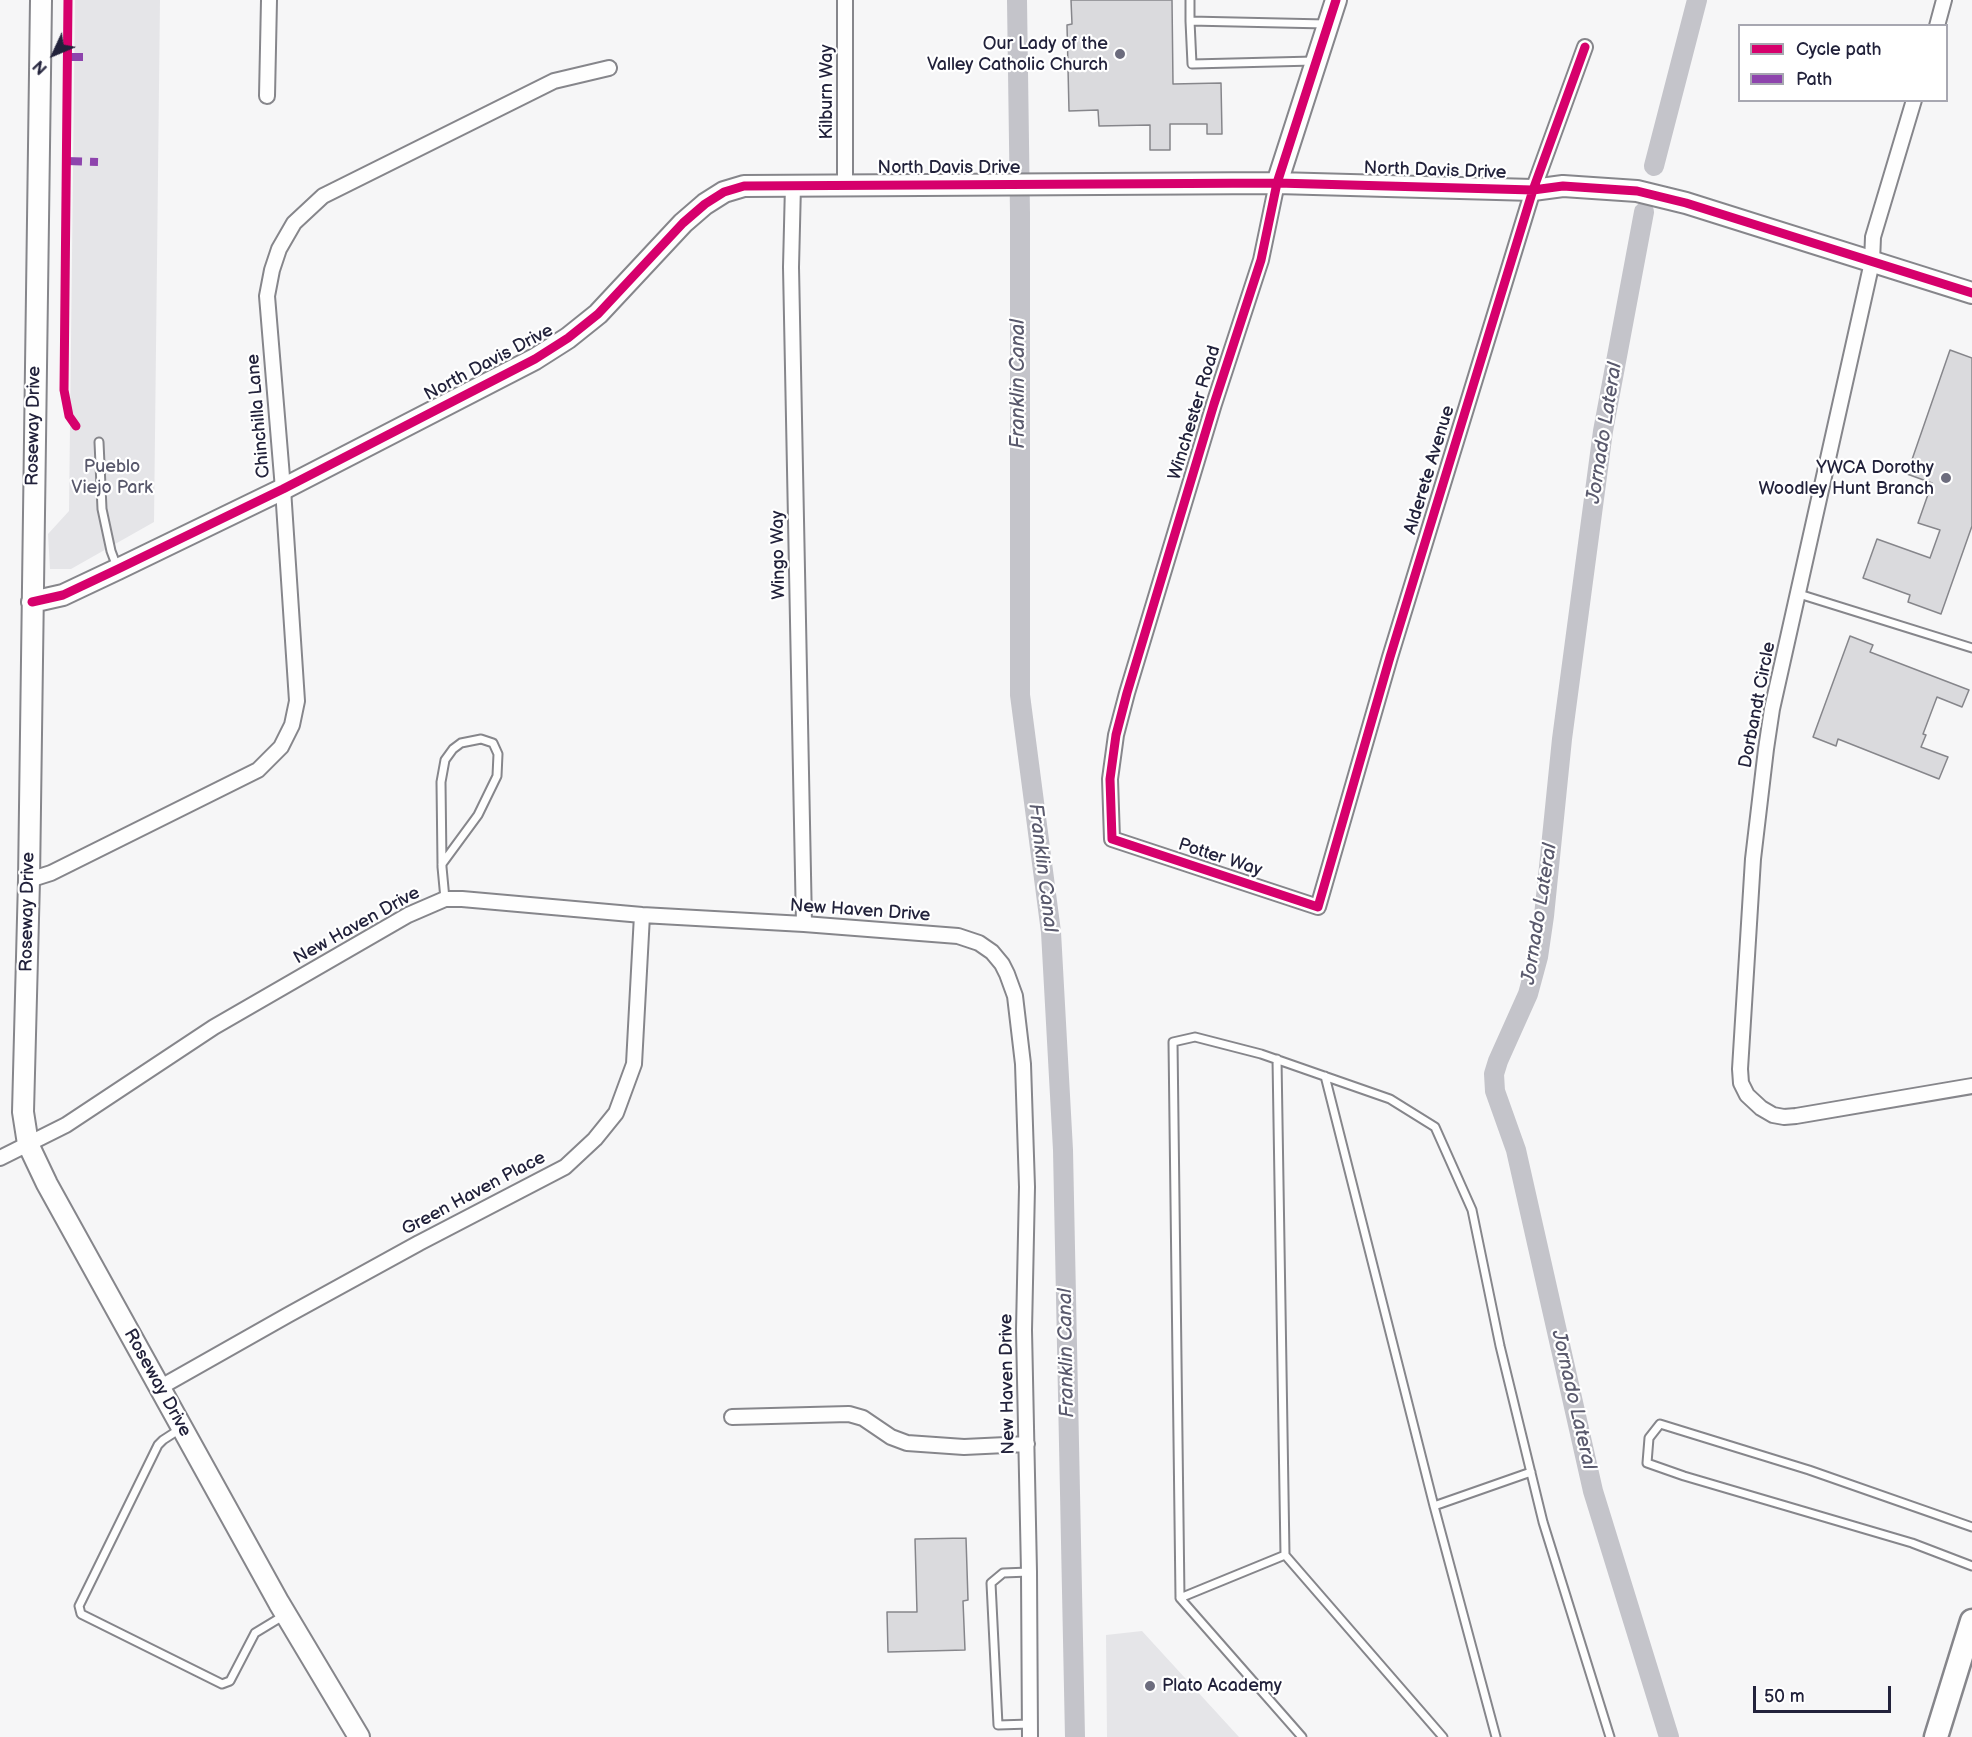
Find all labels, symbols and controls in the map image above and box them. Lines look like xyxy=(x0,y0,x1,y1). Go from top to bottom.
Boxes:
north arrow xyxy=(24,24,84,84)
legend xyxy=(1738,24,1948,102)
place label: Our Lady of the Valley Catholic Church xyxy=(927,33,1108,76)
text: Cycle path xyxy=(1796,39,1882,60)
street label: Kilburn Way xyxy=(816,44,838,140)
marker: Our Lady of the Valley Catholic Church xyxy=(1113,47,1127,61)
text: N xyxy=(30,56,52,78)
text: Path xyxy=(1796,69,1832,90)
street label: North Davis Drive xyxy=(878,157,1020,179)
street label: North Davis Drive xyxy=(1363,158,1507,184)
water label: Franklin Canal xyxy=(1007,319,1031,449)
street label: North Davis Drive xyxy=(421,320,557,406)
street label: Winchester Road xyxy=(1164,343,1226,483)
street label: Chinchilla Lane xyxy=(243,353,275,479)
water label: Jornado Lateral xyxy=(1582,361,1628,505)
street label: Roseway Drive xyxy=(22,366,46,486)
street label: Alderete Avenue xyxy=(1400,403,1460,537)
park label: Pueblo Viejo Park xyxy=(71,456,153,498)
place label: YWCA Dorothy Woodley Hunt Branch xyxy=(1758,457,1934,500)
marker: YWCA Dorothy Woodley Hunt Branch xyxy=(1939,471,1953,485)
street label: Wingo Way xyxy=(767,510,791,600)
street label: Dorbandt Circle xyxy=(1735,640,1781,770)
water label: Franklin Canal xyxy=(1022,802,1062,934)
street label: Potter Way xyxy=(1175,834,1265,882)
water label: Jornado Lateral xyxy=(1517,842,1563,986)
street label: Roseway Drive xyxy=(16,852,40,972)
street label: New Haven Drive xyxy=(290,882,424,970)
street label: New Haven Drive xyxy=(789,895,931,927)
street label: Green Haven Place xyxy=(399,1147,549,1241)
water label: Franklin Canal xyxy=(1054,1288,1080,1418)
street label: New Haven Drive xyxy=(996,1313,1020,1455)
street label: Roseway Drive xyxy=(118,1325,196,1441)
water label: Jornado Lateral xyxy=(1545,1328,1601,1472)
scale bar xyxy=(1756,1674,1894,1712)
place label: Plato Academy xyxy=(1162,1675,1282,1697)
marker: Plato Academy xyxy=(1143,1679,1157,1693)
text: 50 m xyxy=(1764,1686,1805,1707)

